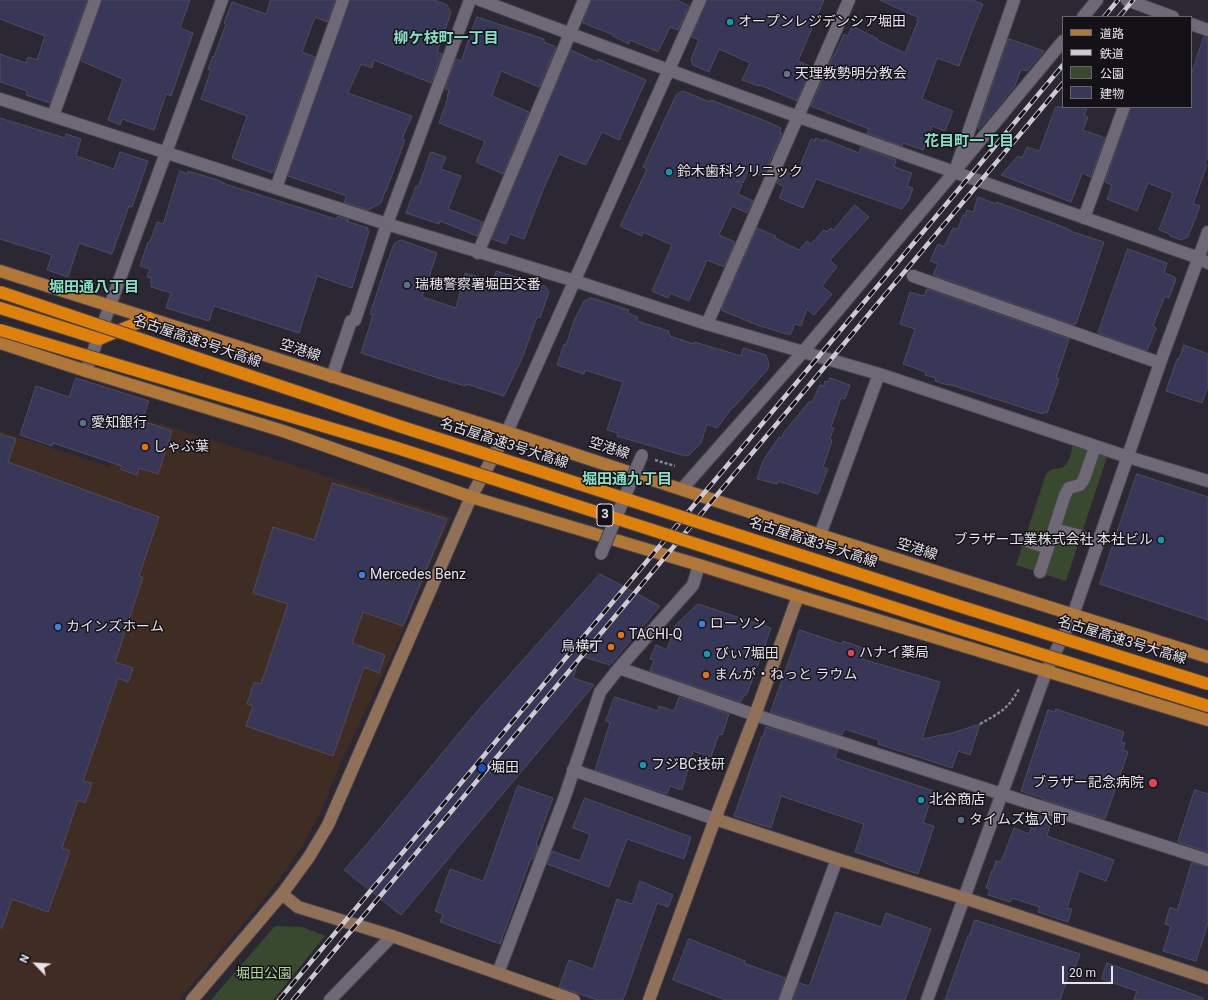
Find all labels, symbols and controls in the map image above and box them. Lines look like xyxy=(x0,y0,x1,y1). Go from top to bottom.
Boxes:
place label: オープンレジデンシア堀田 xyxy=(738,14,906,30)
legend xyxy=(1062,16,1192,108)
marker: オープンレジデンシア堀田 xyxy=(725,17,735,27)
text: 道路 xyxy=(1100,27,1124,41)
district label: 柳ケ枝町一丁目 xyxy=(394,30,498,48)
text: 鉄道 xyxy=(1100,47,1124,61)
place label: 天理教勢明分教会 xyxy=(795,66,907,82)
text: 公園 xyxy=(1100,67,1124,81)
marker: 天理教勢明分教会 xyxy=(782,69,792,79)
text: 建物 xyxy=(1100,87,1124,101)
district label: 花目町一丁目 xyxy=(924,133,1014,151)
place label: 鈴木歯科クリニック xyxy=(677,164,803,180)
marker: 鈴木歯科クリニック xyxy=(664,167,674,177)
place label: 瑞穂警察署堀田交番 xyxy=(415,277,541,293)
district label: 堀田通八丁目 xyxy=(49,279,139,297)
marker: 瑞穂警察署堀田交番 xyxy=(402,280,412,290)
street label: 名古屋高速3号大高線 xyxy=(131,312,263,372)
street label: 空港線 xyxy=(277,337,323,365)
place label: 愛知銀行 xyxy=(91,415,147,431)
street label: 名古屋高速3号大高線 xyxy=(438,415,570,473)
marker: 愛知銀行 xyxy=(78,418,88,428)
street label: 空港線 xyxy=(586,435,632,463)
place label: しゃぶ葉 xyxy=(153,439,209,455)
marker: しゃぶ葉 xyxy=(140,442,150,452)
district label: 堀田通九丁目 xyxy=(582,471,672,489)
road number: 3 xyxy=(597,504,613,526)
street label: 名古屋高速3号大高線 xyxy=(747,514,879,572)
place label: ブラザー工業株式会社 本社ビル xyxy=(954,532,1153,548)
marker: ブラザー工業株式会社 本社ビル xyxy=(1156,535,1166,545)
street label: 空港線 xyxy=(894,536,940,564)
place label: Mercedes Benz xyxy=(370,567,466,583)
marker: Mercedes Benz xyxy=(357,570,367,580)
street label: 名古屋高速3号大高線 xyxy=(1056,613,1188,669)
place label: ローソン xyxy=(710,616,766,632)
place label: カインズホーム xyxy=(66,619,164,635)
marker: ローソン xyxy=(697,619,707,629)
marker: カインズホーム xyxy=(53,622,63,632)
place label: TACHI-Q xyxy=(629,627,682,643)
marker: TACHI-Q xyxy=(616,630,626,640)
place label: 鳥横丁 xyxy=(561,639,603,655)
marker: 鳥横丁 xyxy=(606,642,616,652)
place label: ハナイ薬局 xyxy=(859,645,929,661)
place label: びぃ7堀田 xyxy=(715,646,779,662)
marker: ハナイ薬局 xyxy=(846,648,856,658)
marker: びぃ7堀田 xyxy=(702,649,712,659)
place label: まんが・ねっと ラウム xyxy=(714,667,857,683)
marker: まんが・ねっと ラウム xyxy=(701,670,711,680)
place label: フジBC技研 xyxy=(651,757,725,773)
place label: 堀田 xyxy=(491,760,519,776)
marker: フジBC技研 xyxy=(638,760,648,770)
marker: 堀田 xyxy=(476,762,488,774)
place label: ブラザー記念病院 xyxy=(1032,775,1144,791)
marker: ブラザー記念病院 xyxy=(1147,777,1159,789)
place label: 北谷商店 xyxy=(929,792,985,808)
marker: 北谷商店 xyxy=(916,795,926,805)
place label: タイムズ塩入町 xyxy=(969,812,1067,828)
marker: タイムズ塩入町 xyxy=(956,815,966,825)
north arrow xyxy=(16,944,56,984)
text: N xyxy=(17,952,32,965)
scale bar xyxy=(1064,958,1115,984)
park label: 堀田公園 xyxy=(236,966,292,982)
text: 20 m xyxy=(1069,966,1096,980)

